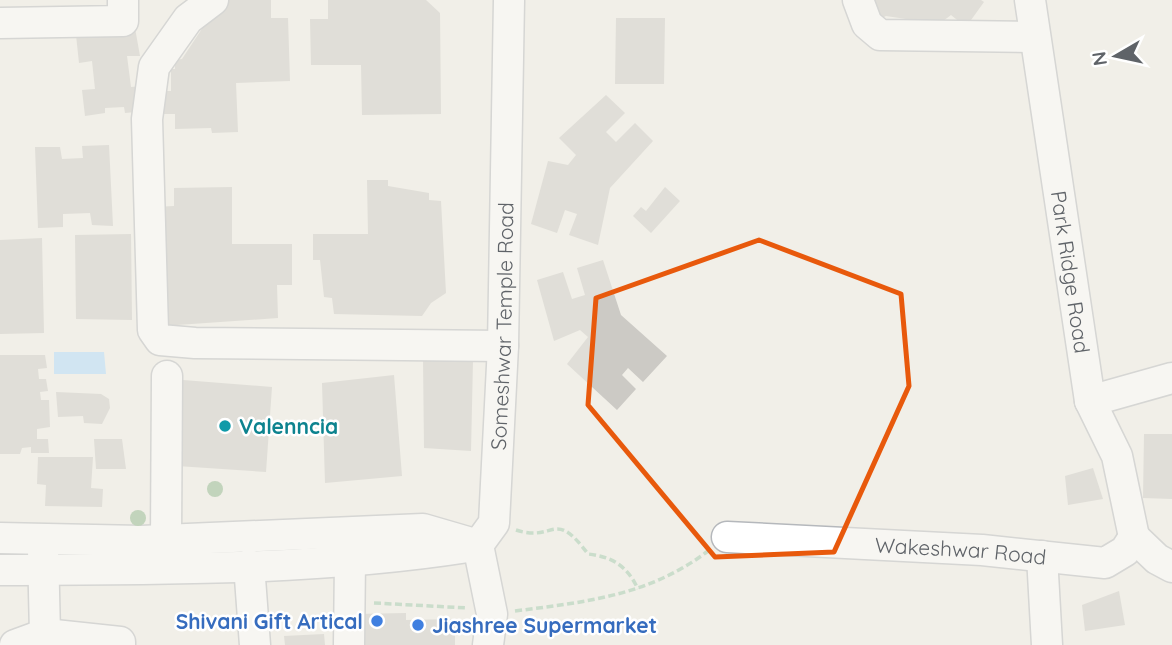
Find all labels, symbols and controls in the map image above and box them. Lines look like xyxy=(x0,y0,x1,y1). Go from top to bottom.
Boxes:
north arrow xyxy=(1081,21,1151,91)
text: N xyxy=(1086,50,1112,67)
street label: Park Ridge Road xyxy=(1046,189,1096,355)
street label: Someshwar Temple Road xyxy=(485,202,518,451)
place label: Valenncia xyxy=(239,413,338,439)
marker: Valenncia xyxy=(217,418,233,434)
street label: Wakeshwar Road xyxy=(874,532,1048,570)
place label: Shivani Gift Artical xyxy=(176,608,363,634)
place label: Jiashree Supermarket xyxy=(432,612,657,638)
marker: Shivani Gift Artical xyxy=(369,613,385,629)
marker: Jiashree Supermarket xyxy=(410,617,426,633)

